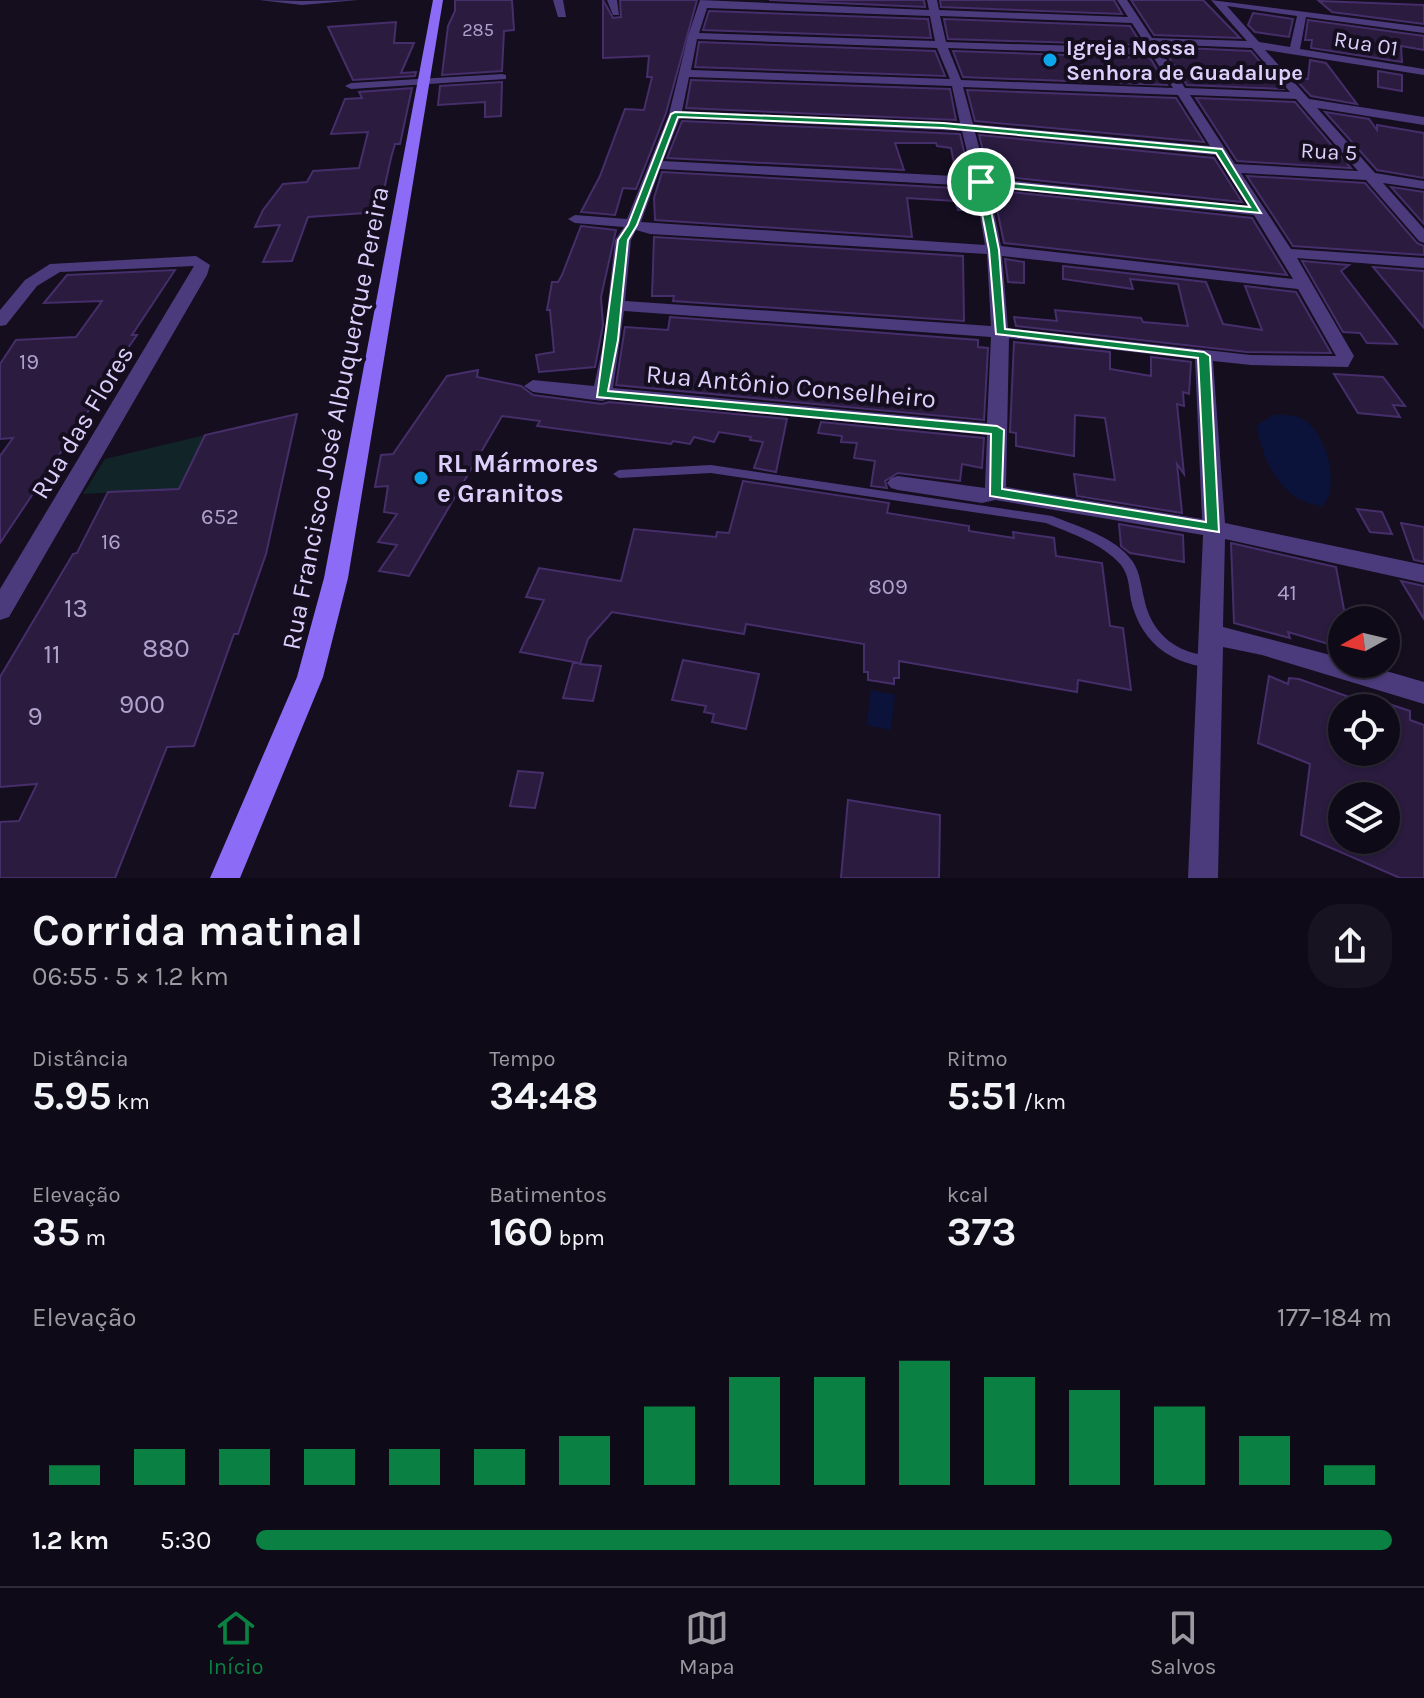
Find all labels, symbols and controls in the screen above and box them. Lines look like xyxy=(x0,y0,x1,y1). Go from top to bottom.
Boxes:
house number: 285 xyxy=(462,19,494,41)
street label: Rua 01 xyxy=(1332,26,1400,62)
place label: Igreja Nossa Senhora de Guadalupe xyxy=(1066,35,1303,86)
marker: Igreja Nossa Senhora de Guadalupe xyxy=(1041,51,1059,69)
street label: Rua 5 xyxy=(1300,138,1358,166)
pin xyxy=(947,148,1015,216)
icon: arrive xyxy=(959,160,1003,204)
street label: Rua Francisco José Albuquerque Pereira xyxy=(275,184,396,652)
street label: Rua das Flores xyxy=(25,340,140,504)
house number: 19 xyxy=(19,349,39,375)
street label: Rua Antônio Conselheiro xyxy=(645,358,937,415)
place label: RL Mármores e Granitos xyxy=(437,448,598,509)
marker: RL Mármores e Granitos xyxy=(412,469,430,487)
house number: 652 xyxy=(201,504,239,530)
house number: 16 xyxy=(101,529,121,555)
house number: 809 xyxy=(868,574,908,600)
house number: 41 xyxy=(1277,580,1297,606)
house number: 13 xyxy=(64,593,88,624)
north arrow xyxy=(1328,606,1400,678)
map controls xyxy=(1328,606,1400,854)
house number: 880 xyxy=(142,633,190,664)
house number: 11 xyxy=(43,639,61,670)
house number: 900 xyxy=(119,689,165,720)
button: locate xyxy=(1328,694,1400,766)
house number: 9 xyxy=(27,701,43,732)
button: layers xyxy=(1328,782,1400,854)
button: share xyxy=(1308,904,1392,988)
text: Corrida matinal xyxy=(32,905,363,956)
text: 06:55 · 5 × 1.2 km xyxy=(32,961,229,992)
text: Distância xyxy=(32,1046,128,1072)
text: Tempo xyxy=(489,1046,555,1072)
text: Ritmo xyxy=(947,1046,1008,1072)
text: 5.95 xyxy=(32,1072,112,1119)
text: 34:48 xyxy=(489,1072,598,1119)
text: 5:51 xyxy=(947,1072,1018,1119)
text: km xyxy=(112,1089,150,1115)
text: /km xyxy=(1018,1089,1066,1115)
text: Elevação xyxy=(32,1182,120,1208)
text: Batimentos xyxy=(489,1182,607,1208)
text: kcal xyxy=(947,1182,989,1208)
text: 35 xyxy=(32,1208,80,1255)
text: 160 xyxy=(489,1208,553,1255)
text: 373 xyxy=(947,1208,1016,1255)
text: m xyxy=(80,1225,106,1251)
text: bpm xyxy=(553,1225,605,1251)
text: Elevação xyxy=(32,1302,137,1333)
text: 177–184 m xyxy=(1277,1302,1392,1333)
text: 1.2 km xyxy=(32,1525,109,1556)
text: 5:30 xyxy=(160,1525,211,1556)
tab: Início xyxy=(208,1606,264,1680)
tab: Mapa xyxy=(679,1606,735,1680)
tab: Salvos xyxy=(1150,1606,1216,1680)

